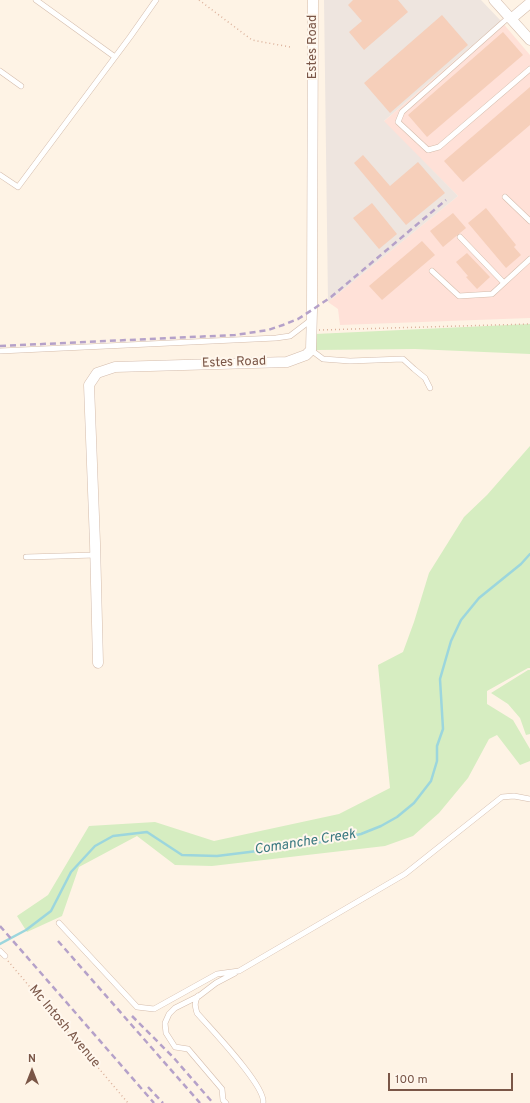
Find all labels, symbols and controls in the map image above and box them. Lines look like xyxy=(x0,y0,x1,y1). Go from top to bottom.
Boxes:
street label: Estes Road xyxy=(305,15,321,79)
street label: Estes Road xyxy=(202,354,266,372)
water label: Comanche Creek xyxy=(253,827,357,859)
street label: Mc Intosh Avenue xyxy=(25,983,103,1071)
north arrow xyxy=(12,1051,52,1091)
text: N xyxy=(28,1052,36,1066)
scale bar xyxy=(390,1065,515,1091)
text: 100 m xyxy=(395,1072,428,1088)

